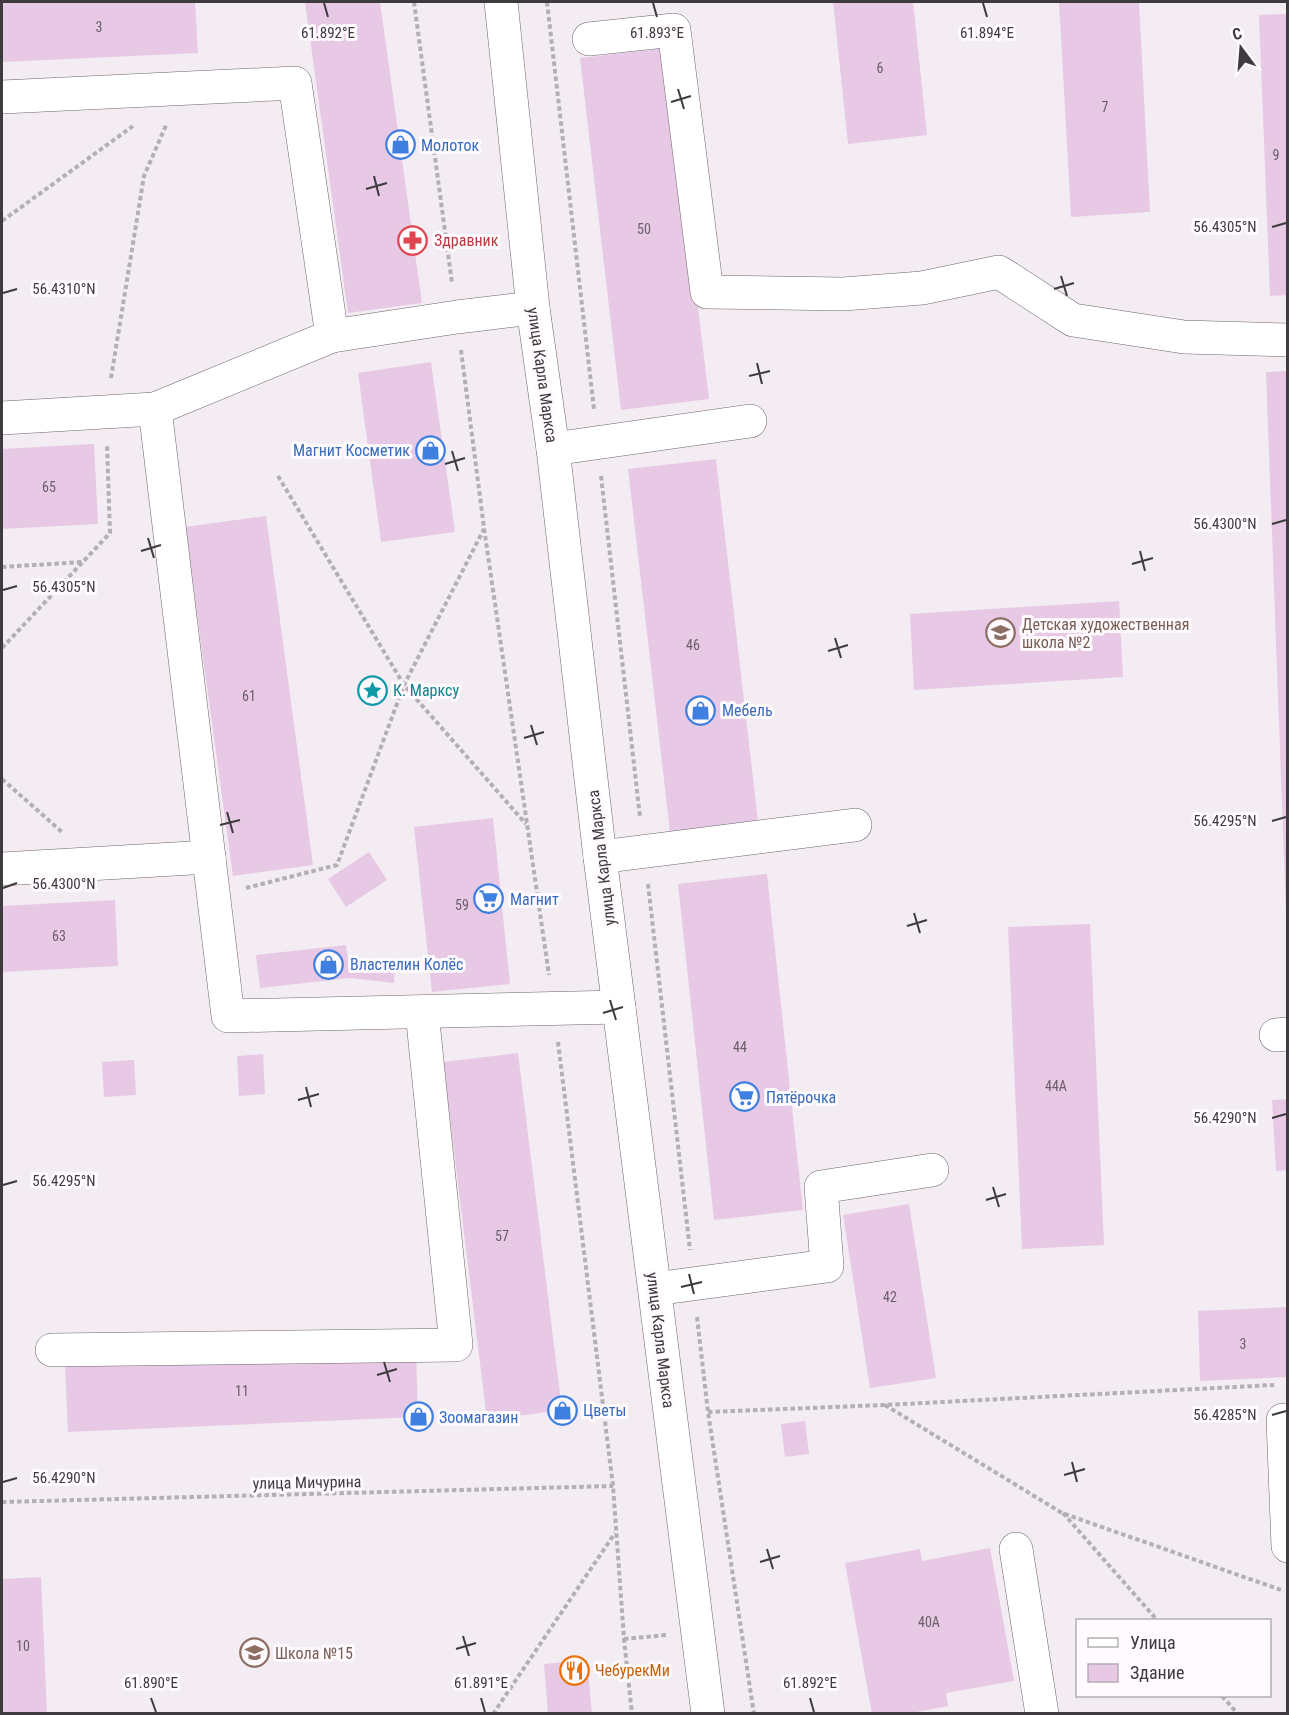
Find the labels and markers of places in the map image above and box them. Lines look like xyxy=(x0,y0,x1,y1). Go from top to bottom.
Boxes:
shop icon: Молоток xyxy=(384,129,416,161)
place label: Молоток xyxy=(421,136,480,155)
pharmacy icon: Здравник xyxy=(397,224,429,256)
place label: Здравник xyxy=(434,231,499,250)
shop icon: Магнит Косметик xyxy=(415,434,447,466)
place label: Магнит Косметик xyxy=(293,441,410,460)
place label: Детская художественная школа №2 xyxy=(1022,615,1189,652)
school or university icon: Детская художественная школа №2 xyxy=(985,617,1017,649)
place icon: К. Марксу xyxy=(356,674,388,706)
place label: К. Марксу xyxy=(393,681,459,700)
shop icon: Мебель xyxy=(685,694,717,726)
place label: Мебель xyxy=(722,701,773,720)
supermarket icon: Магнит xyxy=(473,883,505,915)
place label: Магнит xyxy=(510,890,559,909)
shop icon: Властелин Колёс xyxy=(313,948,345,980)
place label: Властелин Колёс xyxy=(350,955,463,974)
supermarket icon: Пятёрочка xyxy=(729,1081,761,1113)
place label: Пятёрочка xyxy=(766,1088,836,1107)
shop icon: Цветы xyxy=(546,1394,578,1426)
shop icon: Зоомагазин xyxy=(402,1401,434,1433)
place label: Цветы xyxy=(583,1401,626,1420)
place label: Зоомагазин xyxy=(439,1408,518,1427)
school or university icon: Школа №15 xyxy=(238,1637,270,1669)
place label: Школа №15 xyxy=(275,1644,353,1663)
restaurant icon: ЧебурекМи xyxy=(558,1654,590,1686)
place label: ЧебурекМи xyxy=(595,1661,670,1680)

